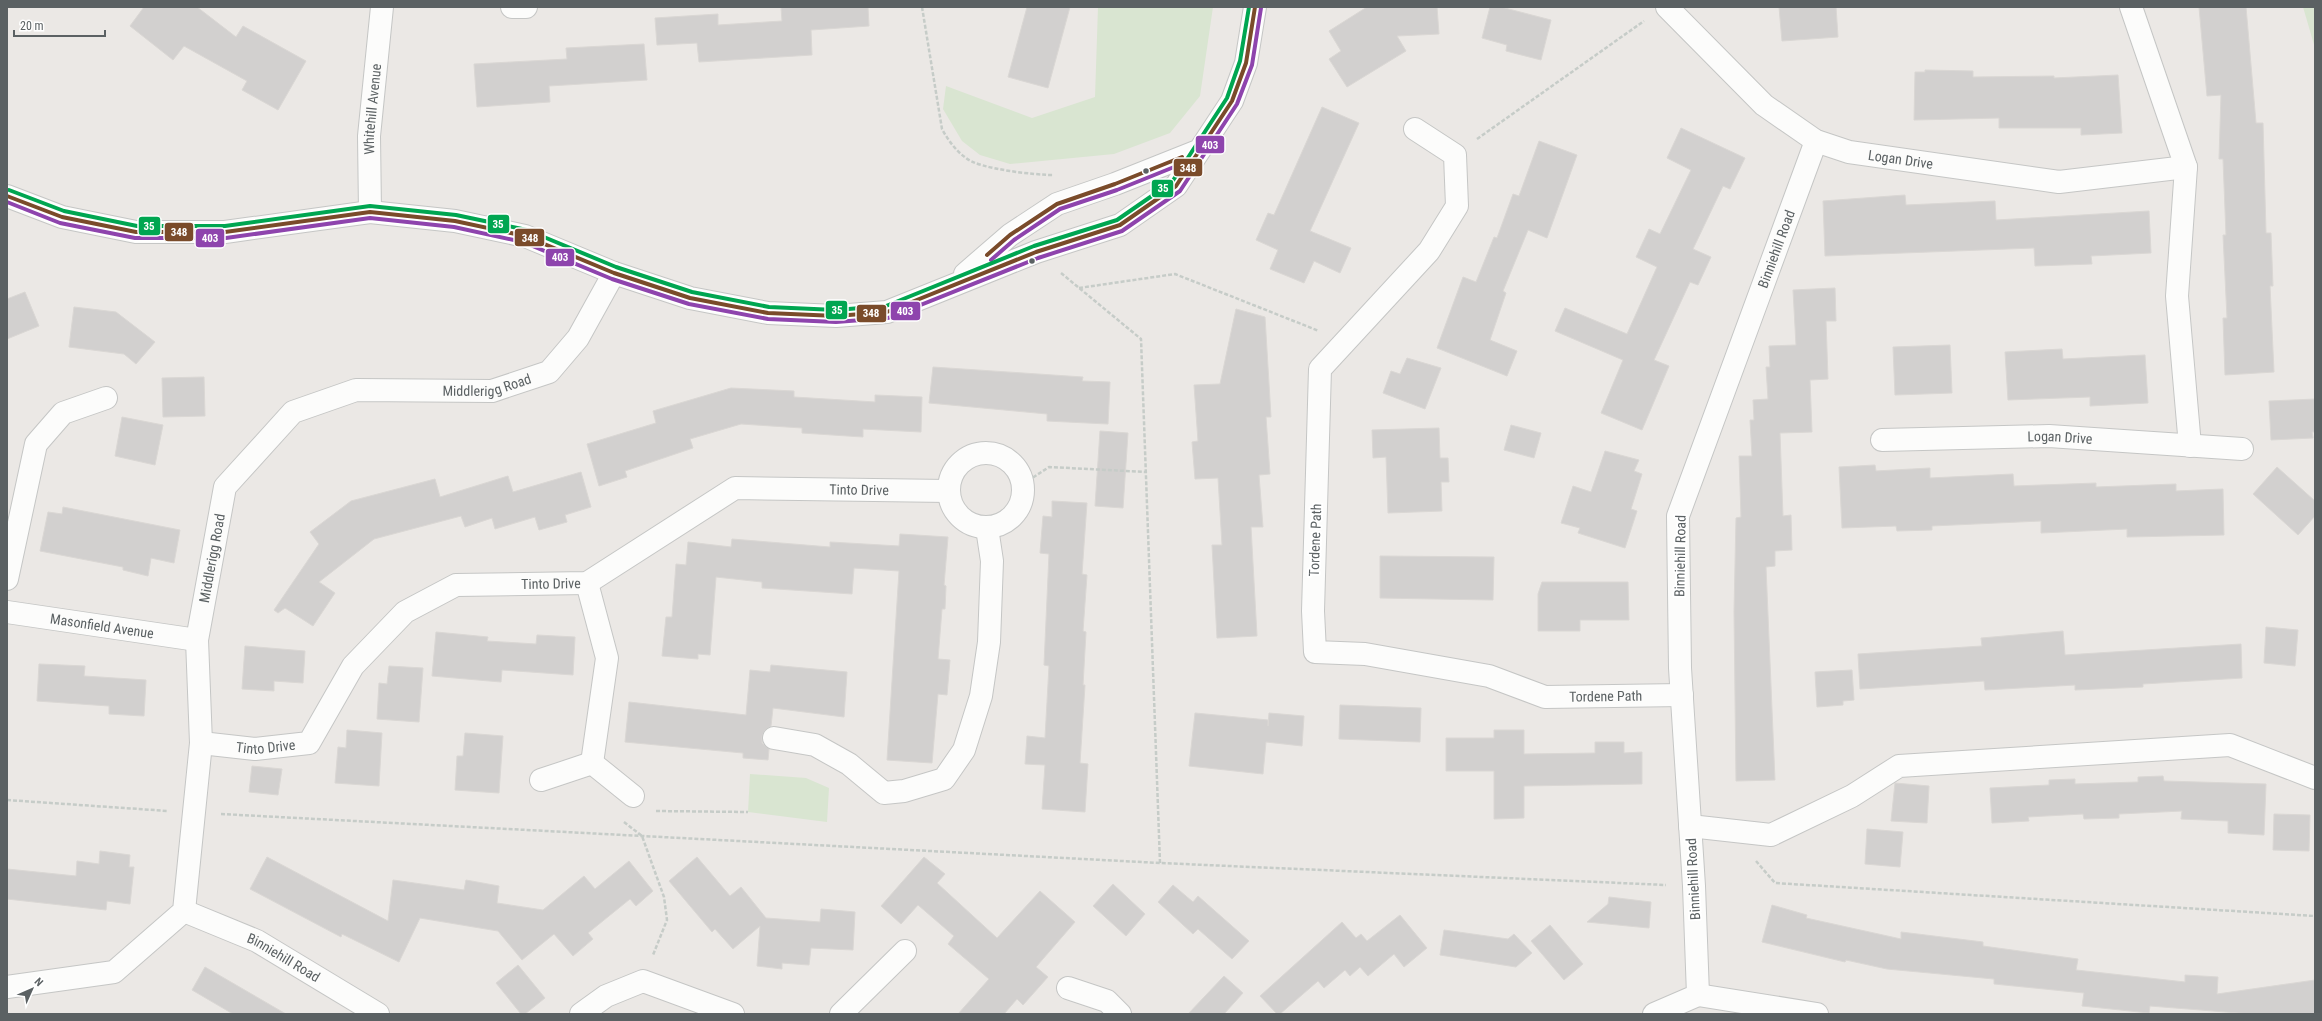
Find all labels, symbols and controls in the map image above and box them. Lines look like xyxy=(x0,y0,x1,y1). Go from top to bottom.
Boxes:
scale bar xyxy=(14,12,105,38)
text: 20 m xyxy=(20,19,44,33)
street label: Whitehill Avenue xyxy=(361,62,384,155)
line badge: 403 xyxy=(1195,135,1225,154)
text: 403 xyxy=(1202,139,1219,152)
street label: Logan Drive xyxy=(1867,147,1934,172)
line badge: 348 xyxy=(1173,158,1203,177)
text: 348 xyxy=(1180,162,1197,175)
unlabelled marker xyxy=(1141,166,1151,176)
line badge: 35 xyxy=(1151,179,1174,198)
text: 35 xyxy=(1157,182,1169,195)
street label: Binniehill Road xyxy=(1755,208,1798,290)
line badge: 35 xyxy=(487,214,510,234)
line badge: 35 xyxy=(138,216,161,236)
text: 35 xyxy=(492,218,504,231)
text: 35 xyxy=(143,220,155,233)
line badge: 348 xyxy=(164,222,194,242)
text: 348 xyxy=(171,226,188,239)
line badge: 403 xyxy=(195,228,225,248)
line badge: 348 xyxy=(514,228,545,247)
text: 403 xyxy=(202,232,219,245)
text: 348 xyxy=(522,232,539,245)
line badge: 403 xyxy=(545,248,575,267)
text: 403 xyxy=(552,251,569,264)
unlabelled marker xyxy=(1027,256,1037,266)
line badge: 35 xyxy=(825,300,848,320)
line badge: 403 xyxy=(890,301,921,321)
text: 35 xyxy=(831,304,843,317)
line badge: 348 xyxy=(856,304,887,323)
text: 403 xyxy=(897,305,914,318)
text: 348 xyxy=(863,307,880,320)
street label: Middlerigg Road xyxy=(443,371,533,399)
street label: Logan Drive xyxy=(2027,428,2093,447)
street label: Tinto Drive xyxy=(829,481,889,498)
street label: Tordene Path xyxy=(1306,503,1324,577)
street label: Middlerigg Road xyxy=(196,512,228,604)
street label: Binniehill Road xyxy=(1671,515,1689,597)
street label: Tinto Drive xyxy=(521,575,581,592)
street label: Masonfield Avenue xyxy=(49,610,155,642)
street label: Tordene Path xyxy=(1569,688,1642,705)
street label: Tinto Drive xyxy=(235,737,296,757)
street label: Binniehill Road xyxy=(1683,838,1703,920)
street label: Binniehill Road xyxy=(245,930,323,985)
north arrow xyxy=(12,969,52,1009)
text: N xyxy=(32,975,46,989)

